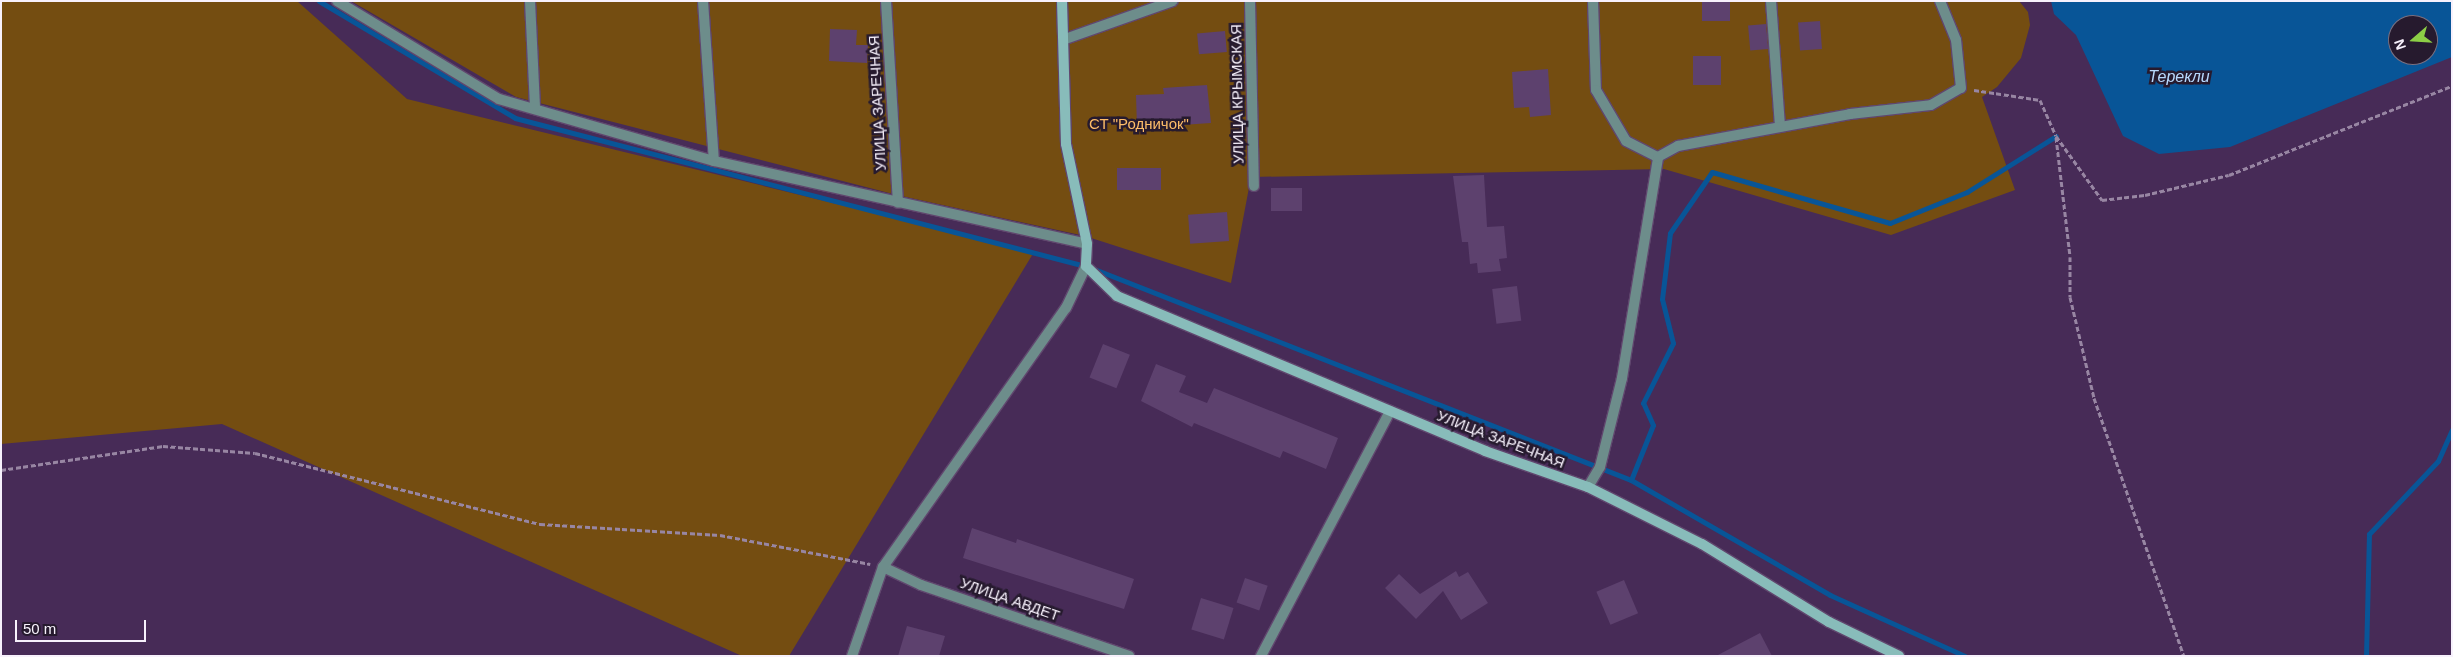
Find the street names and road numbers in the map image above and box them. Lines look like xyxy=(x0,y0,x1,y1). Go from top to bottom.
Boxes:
street label: УЛИЦА КРЫМСКАЯ xyxy=(1227,24,1247,164)
street label: УЛИЦА ЗАРЕЧНАЯ xyxy=(864,35,890,171)
street label: УЛИЦА ЗАРЕЧНАЯ xyxy=(1434,406,1568,472)
street label: УЛИЦА АВДЕТ xyxy=(958,574,1062,624)

